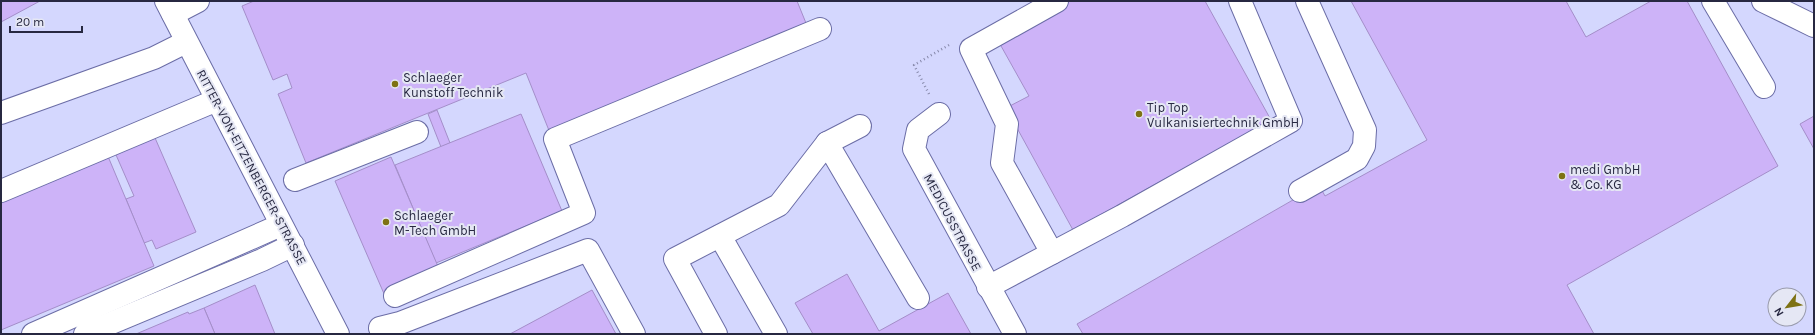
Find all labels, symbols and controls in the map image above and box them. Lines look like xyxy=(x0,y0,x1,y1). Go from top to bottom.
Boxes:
scale bar xyxy=(10,8,82,34)
text: 20 m xyxy=(16,15,44,29)
street label: RITTER-VON-EITZENBERGER-STRASSE xyxy=(194,67,310,267)
place label: Schlaeger Kunstoff Technik xyxy=(403,70,503,100)
marker: Schlaeger Kunstoff Technik xyxy=(390,79,400,89)
place label: Tip Top Vulkanisiertechnik GmbH xyxy=(1147,100,1299,130)
marker: Tip Top Vulkanisiertechnik GmbH xyxy=(1134,109,1144,119)
place label: medi GmbH & Co. KG xyxy=(1570,162,1640,192)
street label: MEDICUSSTRASSE xyxy=(921,171,984,273)
marker: medi GmbH & Co. KG xyxy=(1557,171,1567,181)
place label: Schlaeger M-Tech GmbH xyxy=(394,208,476,238)
marker: Schlaeger M-Tech GmbH xyxy=(381,217,391,227)
north arrow xyxy=(1767,287,1807,327)
text: N xyxy=(1771,305,1786,319)

